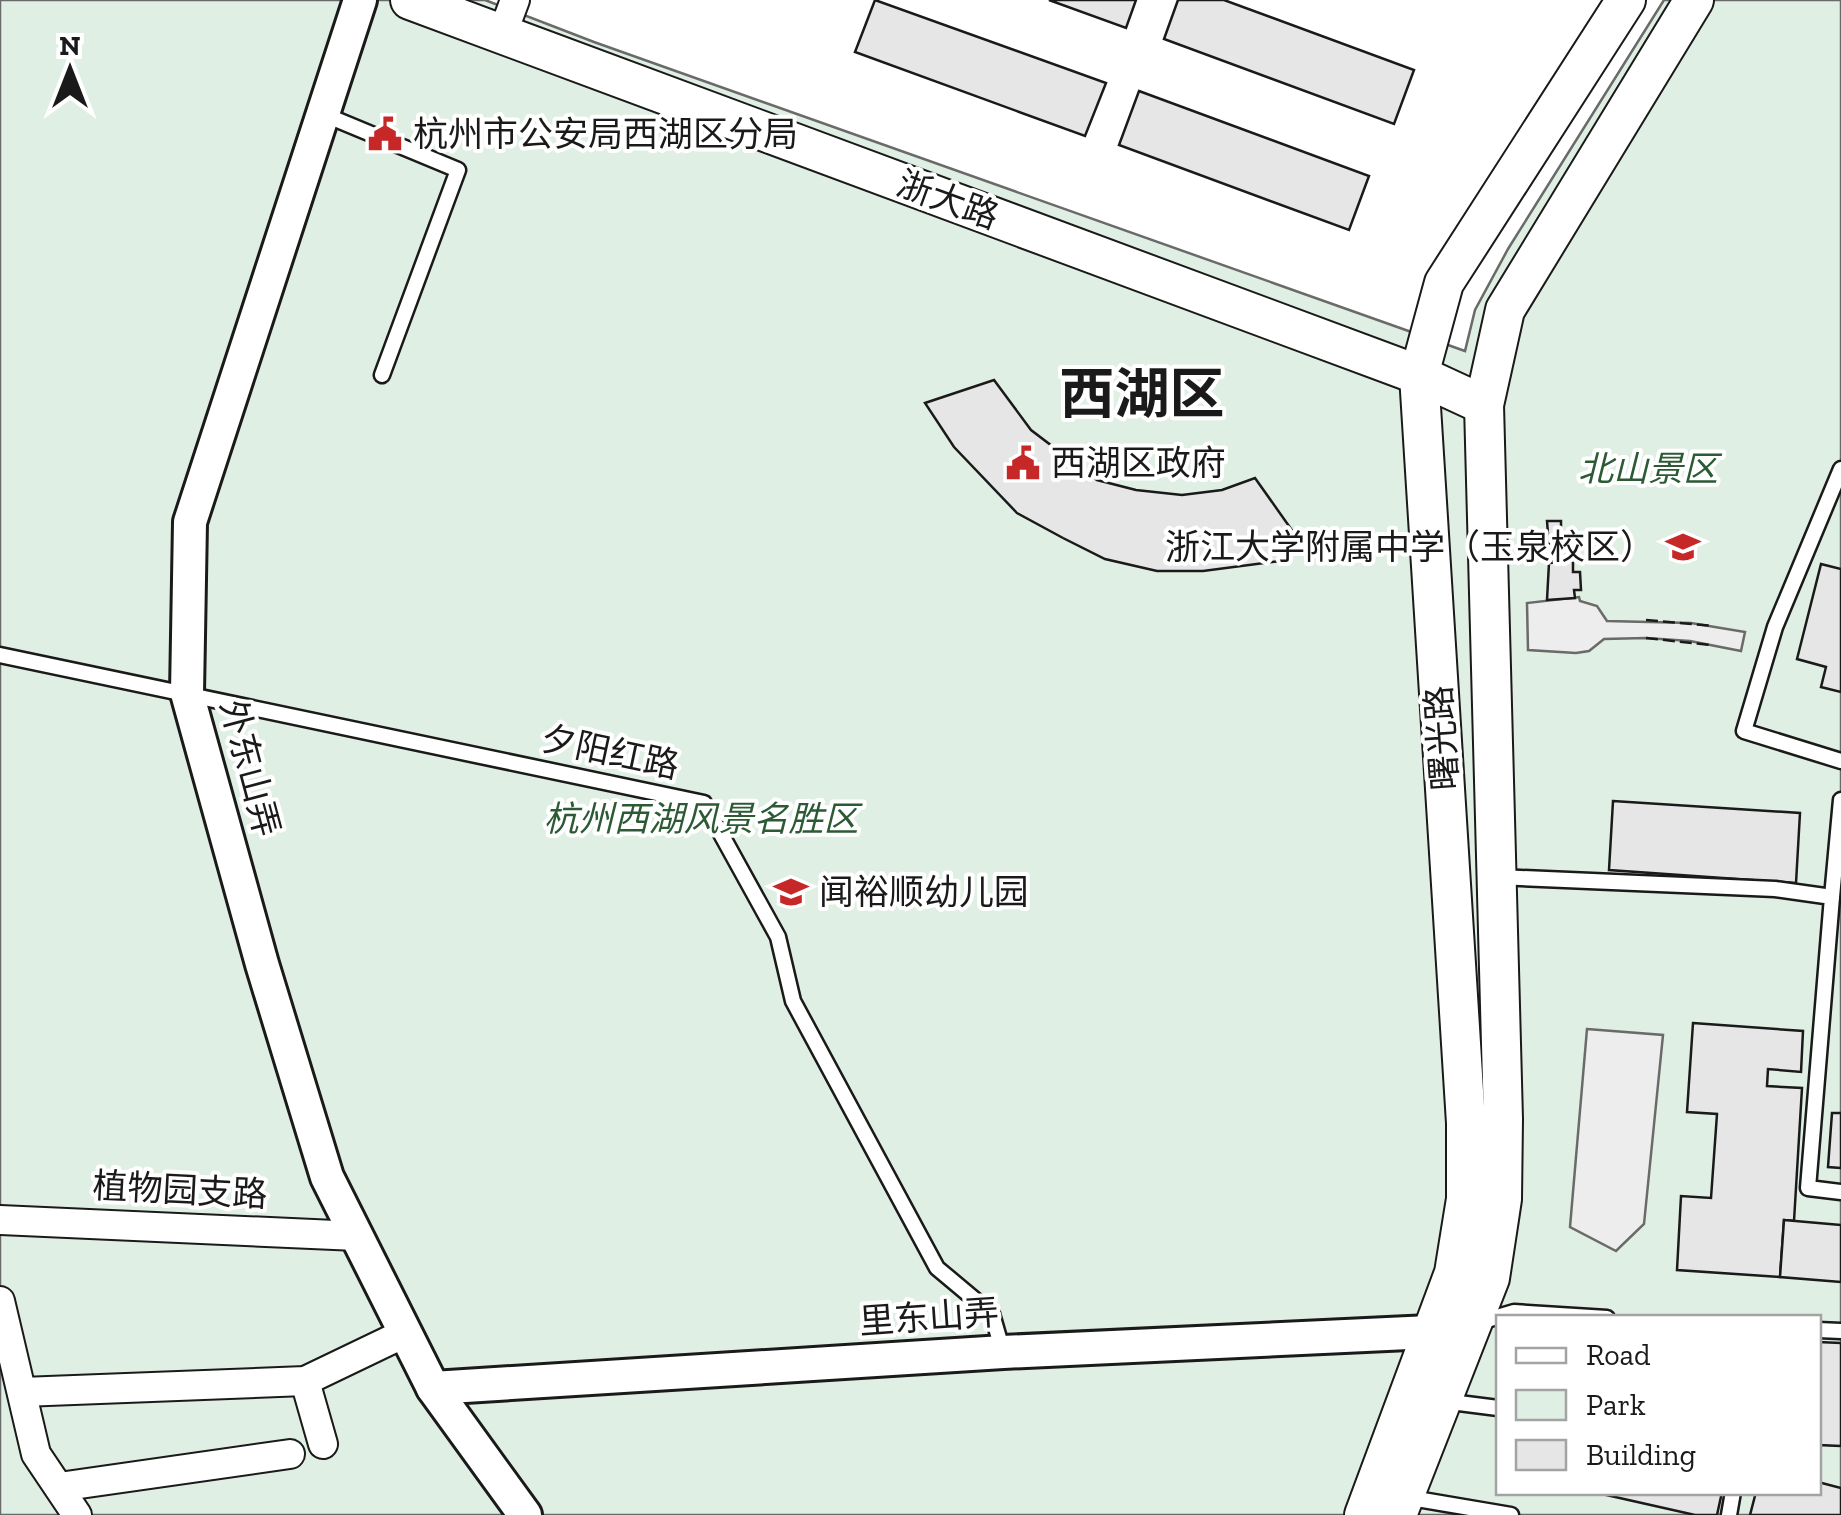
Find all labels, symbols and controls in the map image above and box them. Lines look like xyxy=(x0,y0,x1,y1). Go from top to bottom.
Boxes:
north arrow xyxy=(20,20,120,120)
text: N xyxy=(59,29,81,62)
place label: 杭州市公安局西湖区分局 xyxy=(413,113,798,155)
public building icon: 杭州市公安局西湖区分局 xyxy=(366,115,404,153)
street label: 浙大路 xyxy=(891,162,1005,238)
district label: 西湖区 xyxy=(1059,361,1225,427)
place label: 西湖区政府 xyxy=(1051,442,1226,484)
public building icon: 西湖区政府 xyxy=(1004,444,1042,482)
park label: 北山景区 xyxy=(1578,448,1723,490)
place label: 浙江大学附属中学（玉泉校区） xyxy=(1165,526,1655,568)
school or university icon: 浙江大学附属中学（玉泉校区） xyxy=(1664,528,1702,566)
street label: 曙光路 xyxy=(1417,684,1467,792)
street label: 外东山弄 xyxy=(212,695,288,841)
street label: 夕阳红路 xyxy=(537,717,683,787)
park label: 杭州西湖风景名胜区 xyxy=(543,798,863,840)
place label: 闻裕顺幼儿园 xyxy=(819,871,1029,913)
school or university icon: 闻裕顺幼儿园 xyxy=(772,873,810,911)
street label: 植物园支路 xyxy=(92,1164,268,1216)
street label: 里东山弄 xyxy=(858,1291,1000,1343)
legend xyxy=(1496,1315,1821,1495)
text: Road xyxy=(1586,1337,1651,1373)
text: Park xyxy=(1586,1387,1646,1423)
text: Building xyxy=(1586,1437,1696,1473)

